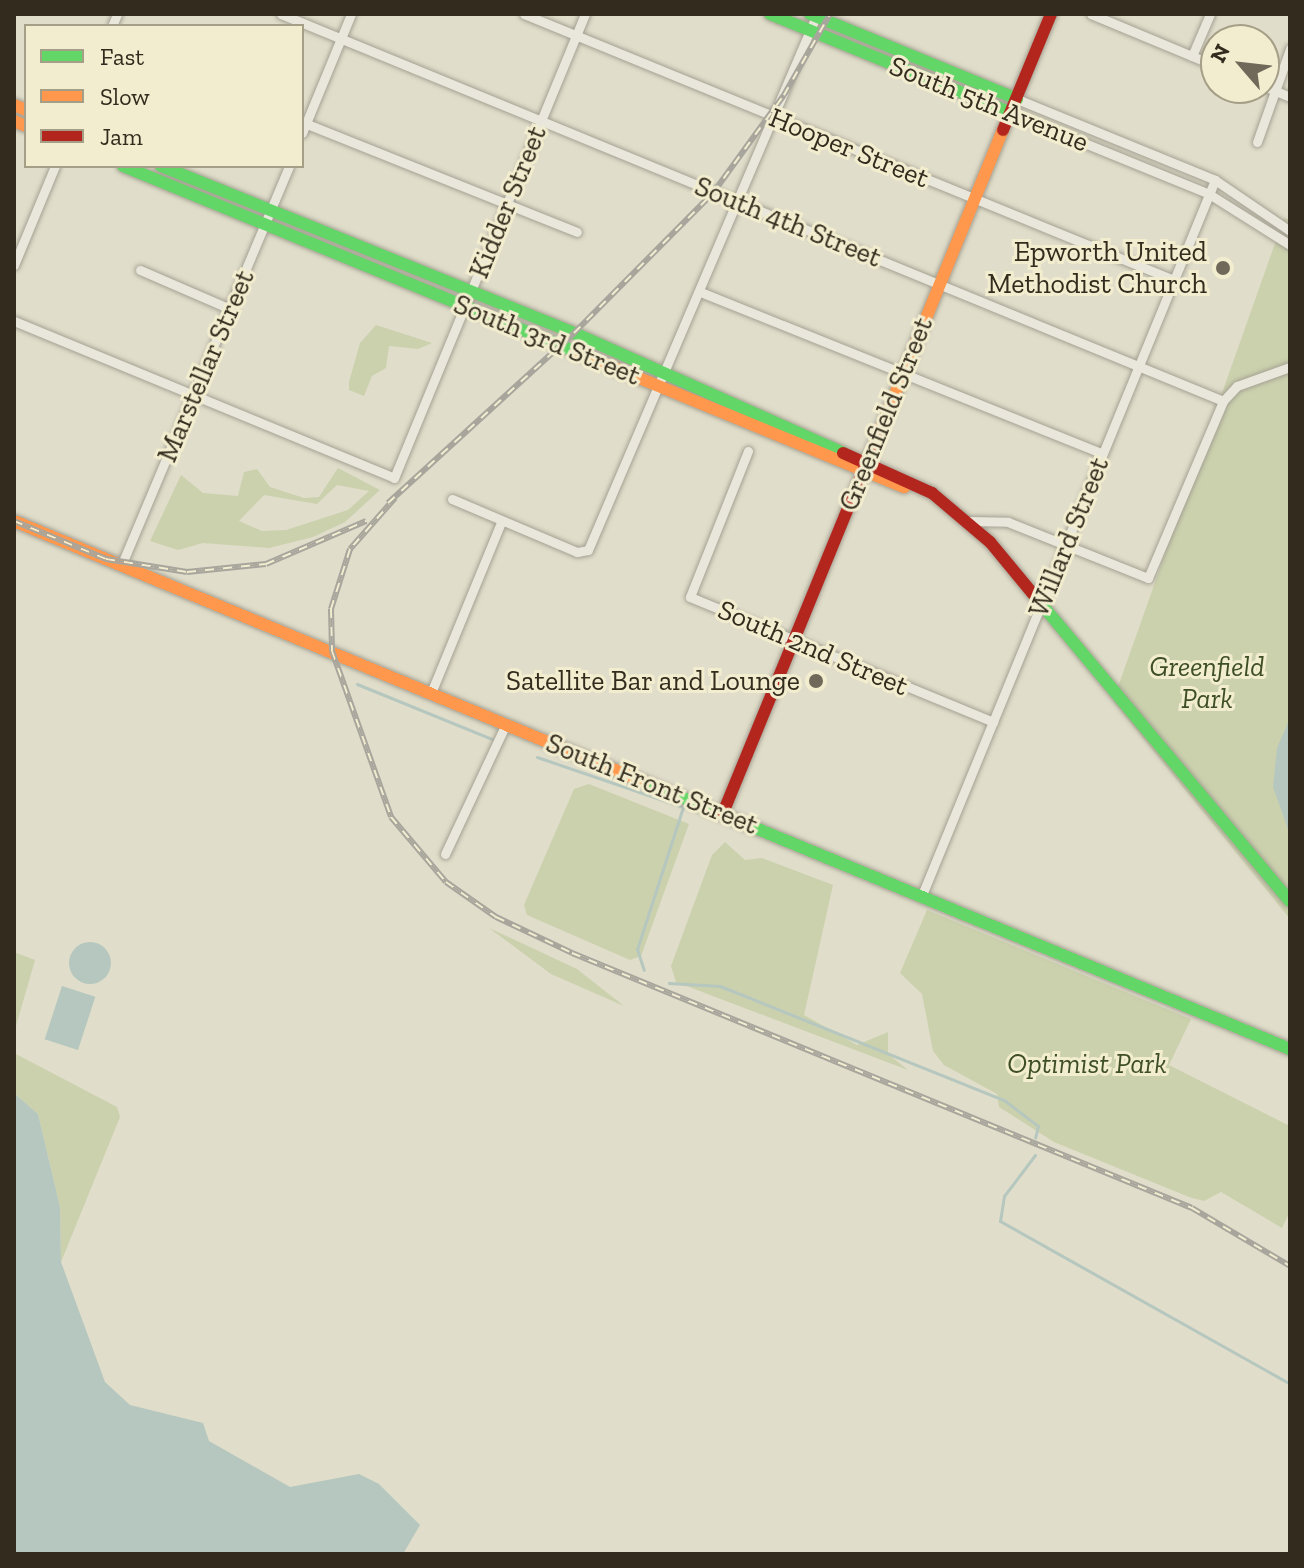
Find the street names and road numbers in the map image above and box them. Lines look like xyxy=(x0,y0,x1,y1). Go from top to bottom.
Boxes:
street label: South 5th Avenue xyxy=(884,49,1094,159)
street label: Hooper Street xyxy=(764,101,934,195)
street label: Kidder Street xyxy=(462,121,554,283)
street label: South 4th Street xyxy=(690,169,886,275)
street label: Marstellar Street xyxy=(150,265,262,467)
street label: South 3rd Street xyxy=(449,287,645,393)
street label: Greenfield Street xyxy=(832,312,940,516)
street label: Willard Street xyxy=(1022,452,1116,622)
street label: South 2nd Street xyxy=(713,593,913,703)
street label: South Front Street xyxy=(541,726,763,842)

